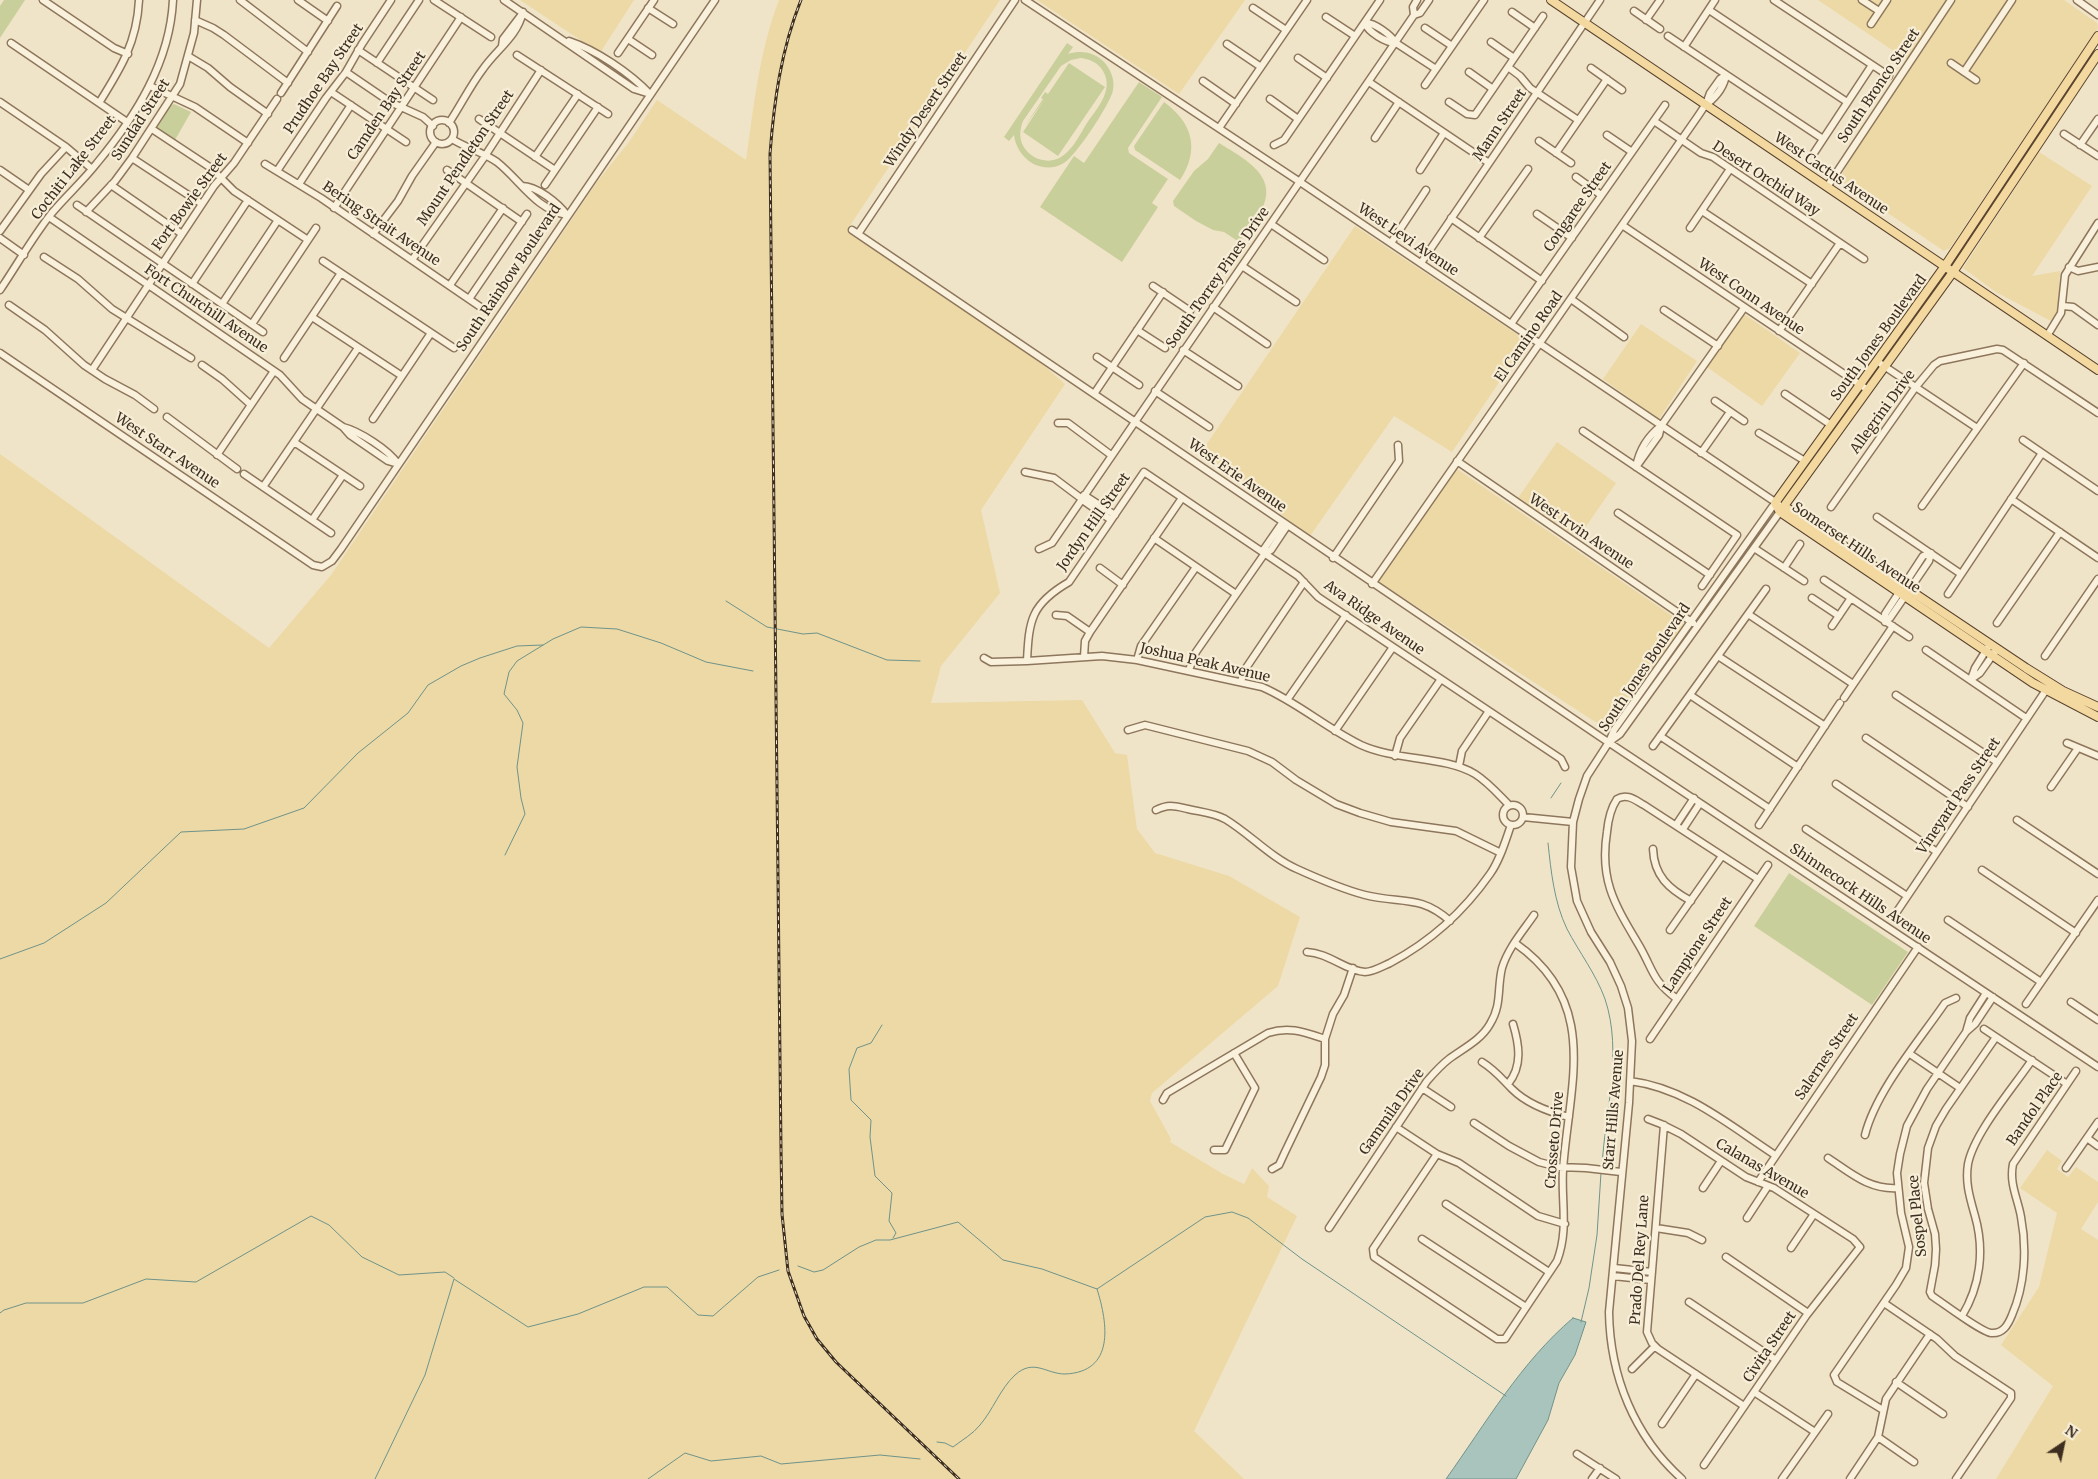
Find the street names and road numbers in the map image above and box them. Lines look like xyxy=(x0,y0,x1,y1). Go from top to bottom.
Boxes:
street label: Prudhoe Bay Street xyxy=(281,21,367,137)
street label: South Bronco Street xyxy=(1834,26,1924,146)
street label: Camden Bay Street xyxy=(344,48,430,164)
street label: Windy Desert Street xyxy=(881,49,971,171)
street label: Sundad Street xyxy=(108,76,174,164)
street label: Mann Street xyxy=(1470,86,1530,164)
street label: Mount Pendleton Street xyxy=(414,87,518,229)
street label: Cochiti Lake Street xyxy=(28,113,120,223)
street label: West Cactus Avenue xyxy=(1771,130,1891,218)
street label: Desert Orchid Way xyxy=(1709,138,1823,220)
street label: Fort Bowie Street xyxy=(149,150,231,254)
street label: Congaree Street xyxy=(1541,159,1615,255)
street label: Bering Strait Avenue xyxy=(319,178,443,270)
street label: West Levi Avenue xyxy=(1355,200,1461,280)
street label: South Rainbow Boulevard xyxy=(453,201,565,355)
street label: South Torrey Pines Drive xyxy=(1163,204,1273,352)
street label: West Conn Avenue xyxy=(1695,255,1807,339)
street label: Fort Churchill Avenue xyxy=(141,261,271,357)
street label: South Jones Boulevard xyxy=(1828,272,1930,404)
street label: El Camino Road xyxy=(1492,289,1566,385)
street label: Allegrini Drive xyxy=(1847,367,1919,457)
street label: West Starr Avenue xyxy=(111,410,223,492)
street label: West Erie Avenue xyxy=(1185,436,1289,516)
street label: Jordyn Hill Street xyxy=(1054,470,1134,574)
street label: West Irvin Avenue xyxy=(1526,491,1636,573)
street label: Somerset Hills Avenue xyxy=(1789,499,1923,597)
street label: Ava Ridge Avenue xyxy=(1321,577,1427,659)
street label: South Jones Boulevard xyxy=(1596,601,1694,735)
street label: Joshua Peak Avenue xyxy=(1138,640,1272,686)
street label: Vineyard Pass Street xyxy=(1914,735,2004,857)
street label: Shinnecock Hills Avenue xyxy=(1786,841,1934,947)
street label: Lampione Street xyxy=(1660,894,1736,996)
street label: Salernes Street xyxy=(1792,1010,1862,1104)
street label: Starr Hills Avenue xyxy=(1600,1049,1628,1171)
street label: Gammila Drive xyxy=(1356,1066,1428,1158)
street label: Bandol Place xyxy=(2004,1069,2066,1149)
street label: Crosseto Drive xyxy=(1542,1091,1568,1189)
street label: Calanas Avenue xyxy=(1712,1136,1812,1202)
street label: Sospel Place xyxy=(1905,1174,1931,1258)
street label: Prado Del Rey Lane xyxy=(1627,1195,1653,1325)
street label: Civita Street xyxy=(1740,1308,1800,1386)

